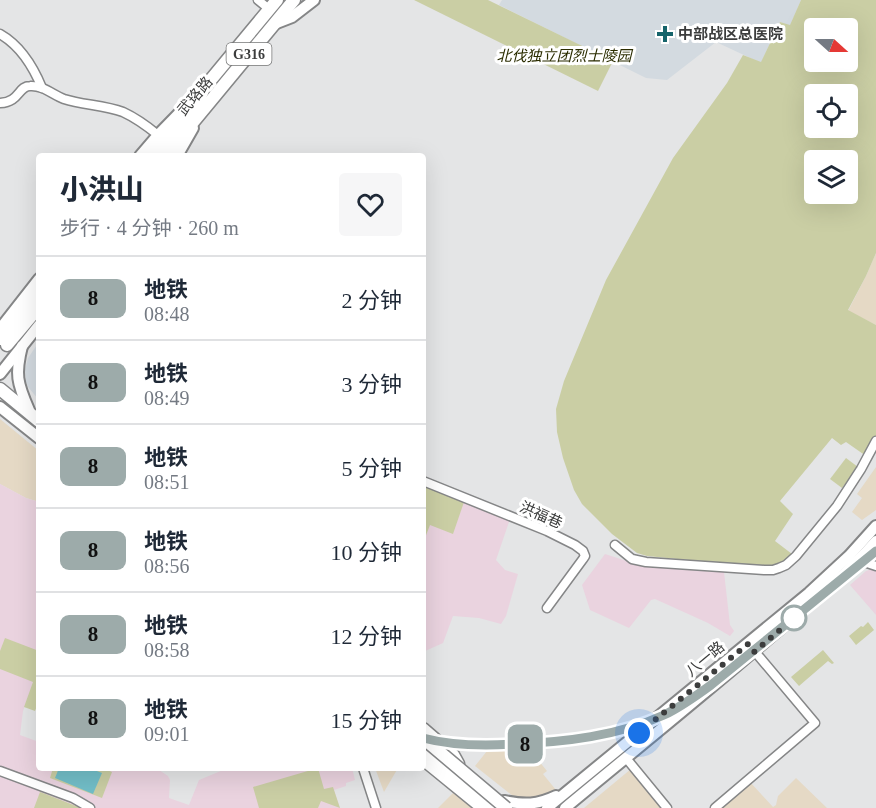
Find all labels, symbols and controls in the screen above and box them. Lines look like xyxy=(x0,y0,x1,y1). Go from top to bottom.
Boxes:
north arrow xyxy=(804,18,858,72)
map controls xyxy=(804,18,858,204)
marker: 中部战区总医院 xyxy=(656,25,674,43)
place label: 中部战区总医院 xyxy=(678,25,783,42)
road number: G316 xyxy=(226,43,272,65)
park label: 北伐独立团烈士陵园 xyxy=(496,48,633,64)
street label: 武珞路 xyxy=(174,74,216,118)
button: locate xyxy=(804,84,858,138)
button: layers xyxy=(804,150,858,204)
button: heart xyxy=(339,173,402,236)
text: 小洪山 xyxy=(60,174,144,205)
text: 步行 · 4 分钟 · 260 m xyxy=(60,217,239,239)
text: 地铁 xyxy=(144,277,188,302)
text: 8 xyxy=(88,286,98,310)
text: 2 分钟 xyxy=(341,288,402,313)
text: 08:48 xyxy=(144,303,190,325)
text: 地铁 xyxy=(144,361,188,386)
text: 8 xyxy=(88,370,98,394)
text: 3 分钟 xyxy=(341,372,402,397)
text: 08:49 xyxy=(144,387,190,409)
text: 地铁 xyxy=(144,445,188,470)
text: 8 xyxy=(88,454,98,478)
text: 5 分钟 xyxy=(341,456,402,481)
text: 08:51 xyxy=(144,471,190,493)
street label: 洪福巷 xyxy=(517,498,565,531)
text: 地铁 xyxy=(144,529,188,554)
text: 8 xyxy=(88,538,98,562)
text: 10 分钟 xyxy=(330,540,402,565)
text: 08:56 xyxy=(144,555,190,577)
unlabelled marker xyxy=(781,605,807,631)
text: 地铁 xyxy=(144,613,188,638)
text: 8 xyxy=(88,622,98,646)
text: 12 分钟 xyxy=(330,624,402,649)
street label: 八一路 xyxy=(683,638,727,680)
text: 08:58 xyxy=(144,639,190,661)
text: 地铁 xyxy=(144,697,188,722)
text: 8 xyxy=(88,706,98,730)
text: 15 分钟 xyxy=(330,708,402,733)
your location xyxy=(624,718,654,748)
text: 09:01 xyxy=(144,723,190,745)
line badge: 8 xyxy=(506,724,544,764)
text: 8 xyxy=(520,732,530,756)

